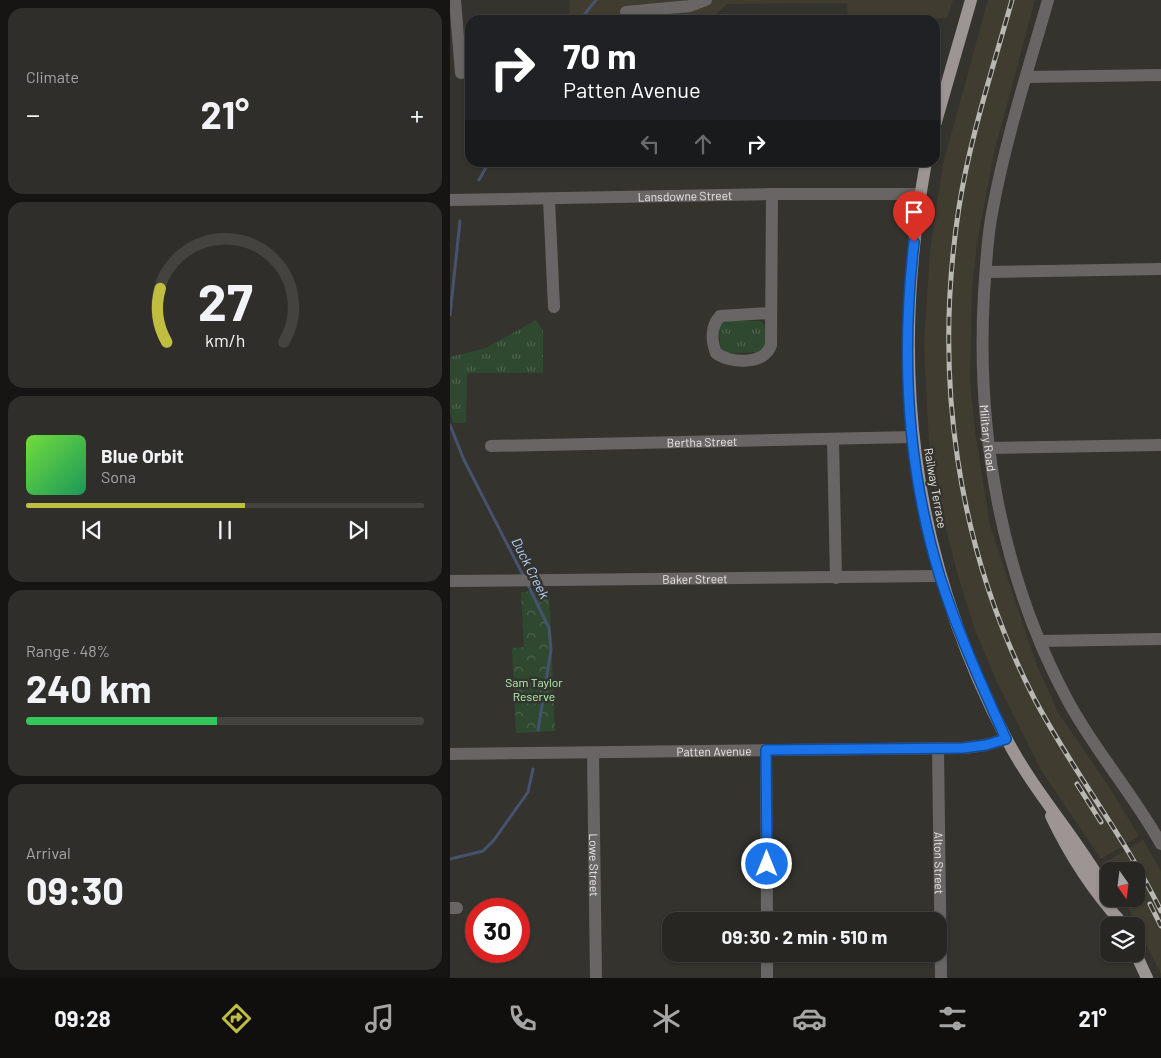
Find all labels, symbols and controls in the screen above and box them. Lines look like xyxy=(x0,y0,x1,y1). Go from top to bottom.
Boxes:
text: 70 m xyxy=(563,34,637,76)
icon: right xyxy=(480,35,545,100)
text: Climate xyxy=(26,67,79,86)
text: Patten Avenue xyxy=(563,76,701,102)
text: 21° xyxy=(201,91,249,137)
text: − xyxy=(26,97,40,131)
text: + xyxy=(410,97,424,131)
icon: left xyxy=(636,130,664,158)
icon: ahead xyxy=(689,130,717,158)
icon: right xyxy=(742,130,770,158)
street label: Lansdowne Street xyxy=(637,188,732,204)
pin xyxy=(893,191,935,242)
icon: arrive xyxy=(900,198,928,226)
text: 27 xyxy=(198,269,253,331)
text: km/h xyxy=(205,329,245,351)
street label: Military Road xyxy=(978,404,999,472)
street label: Bertha Street xyxy=(666,434,737,449)
text: Blue Orbit xyxy=(101,444,184,467)
street label: Railway Terrace xyxy=(922,447,950,529)
text: Sona xyxy=(101,467,136,486)
icon: previous xyxy=(78,516,106,544)
icon: pause xyxy=(211,516,239,544)
icon: next xyxy=(344,516,372,544)
water label: Duck Creek xyxy=(508,535,554,602)
street label: Baker Street xyxy=(662,571,728,586)
text: Range · 48% xyxy=(26,641,110,660)
text: 240 km xyxy=(26,665,152,711)
park label: Sam Taylor Reserve xyxy=(505,675,563,703)
street label: Patten Avenue xyxy=(676,743,752,758)
street label: Alton Street xyxy=(932,832,947,894)
street label: Lowe Street xyxy=(587,833,602,897)
position arrow xyxy=(740,837,792,889)
text: Arrival xyxy=(26,843,71,862)
north arrow xyxy=(1100,862,1145,908)
map controls xyxy=(1100,862,1145,962)
text: 09:30 xyxy=(26,867,124,913)
speed limit sign: 30 xyxy=(465,898,530,963)
button: layers xyxy=(1100,917,1145,962)
text: 09:30 · 2 min · 510 m xyxy=(722,925,887,948)
icon: directions xyxy=(219,1001,254,1036)
icon: music xyxy=(362,1001,397,1036)
icon: phone xyxy=(505,1001,540,1036)
icon: climate xyxy=(649,1001,684,1036)
icon: car xyxy=(792,1001,827,1036)
icon: filters xyxy=(935,1001,970,1036)
text: 09:28 xyxy=(54,1005,111,1031)
text: 21° xyxy=(1079,1005,1107,1031)

